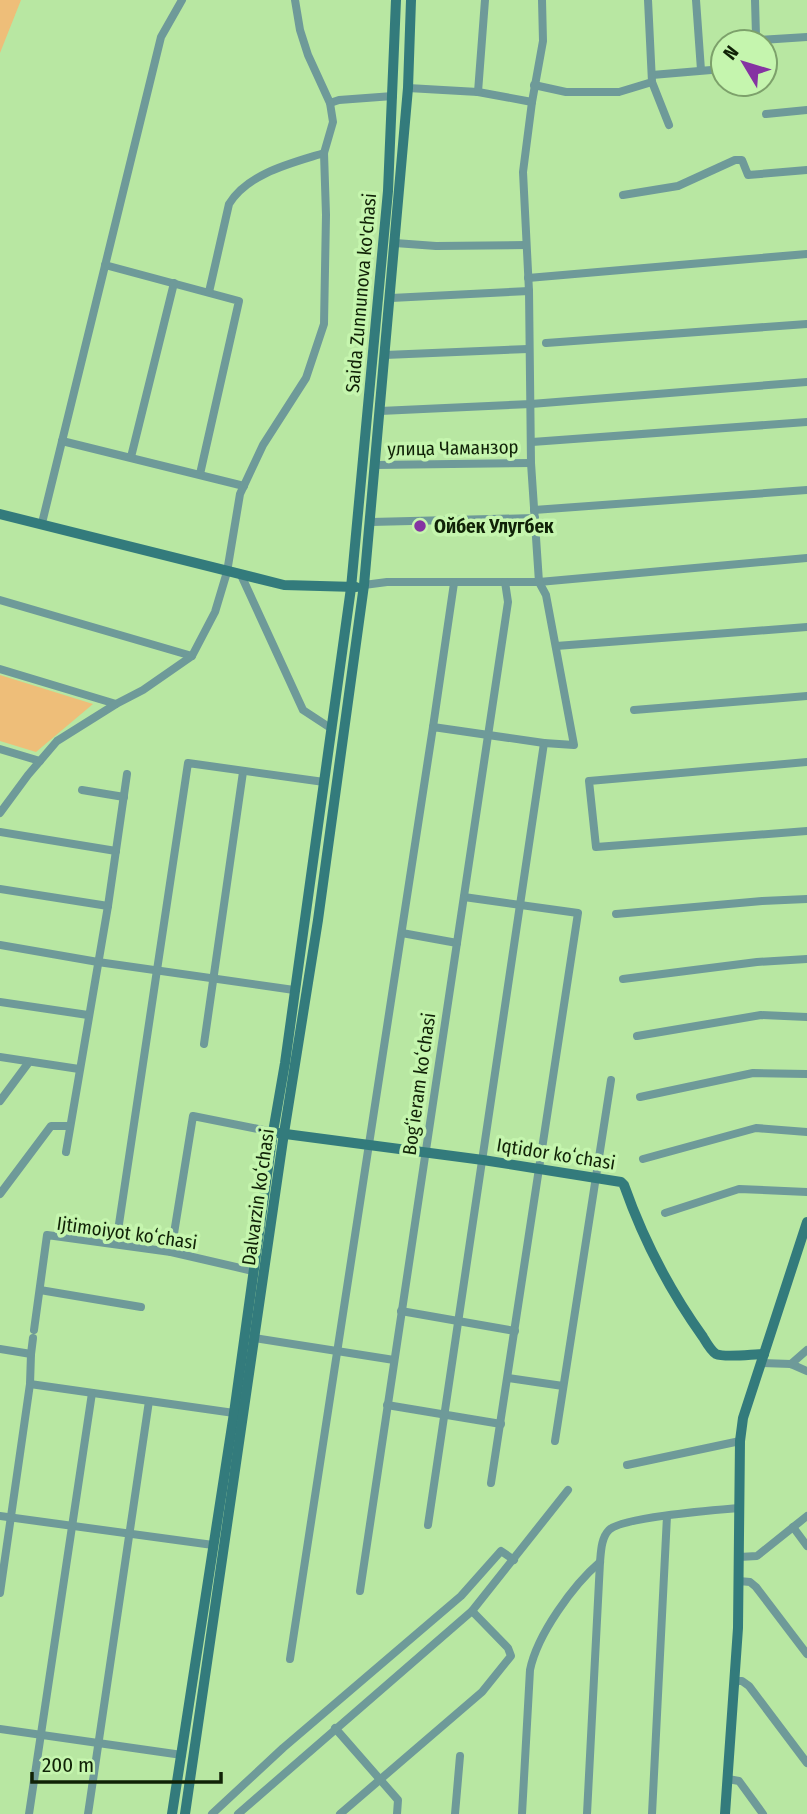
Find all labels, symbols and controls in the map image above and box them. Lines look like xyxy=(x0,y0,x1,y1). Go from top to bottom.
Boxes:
north arrow xyxy=(709,28,779,98)
text: N xyxy=(718,41,744,64)
street label: Saida Zunnunova ko'chasi xyxy=(341,192,381,394)
street label: улица Чаманзор xyxy=(387,435,519,461)
place label: Ойбек Улугбек xyxy=(434,515,554,538)
marker: Ойбек Улугбек xyxy=(412,518,428,534)
street label: Bogʻieram koʻchasi xyxy=(398,1011,440,1157)
street label: Dalvarzin koʻchasi xyxy=(237,1127,279,1267)
street label: Iqtidor koʻchasi xyxy=(495,1133,617,1175)
street label: Ijtimoiyot koʻchasi xyxy=(55,1212,199,1254)
scale bar xyxy=(32,1741,220,1785)
text: 200 m xyxy=(42,1752,94,1778)

